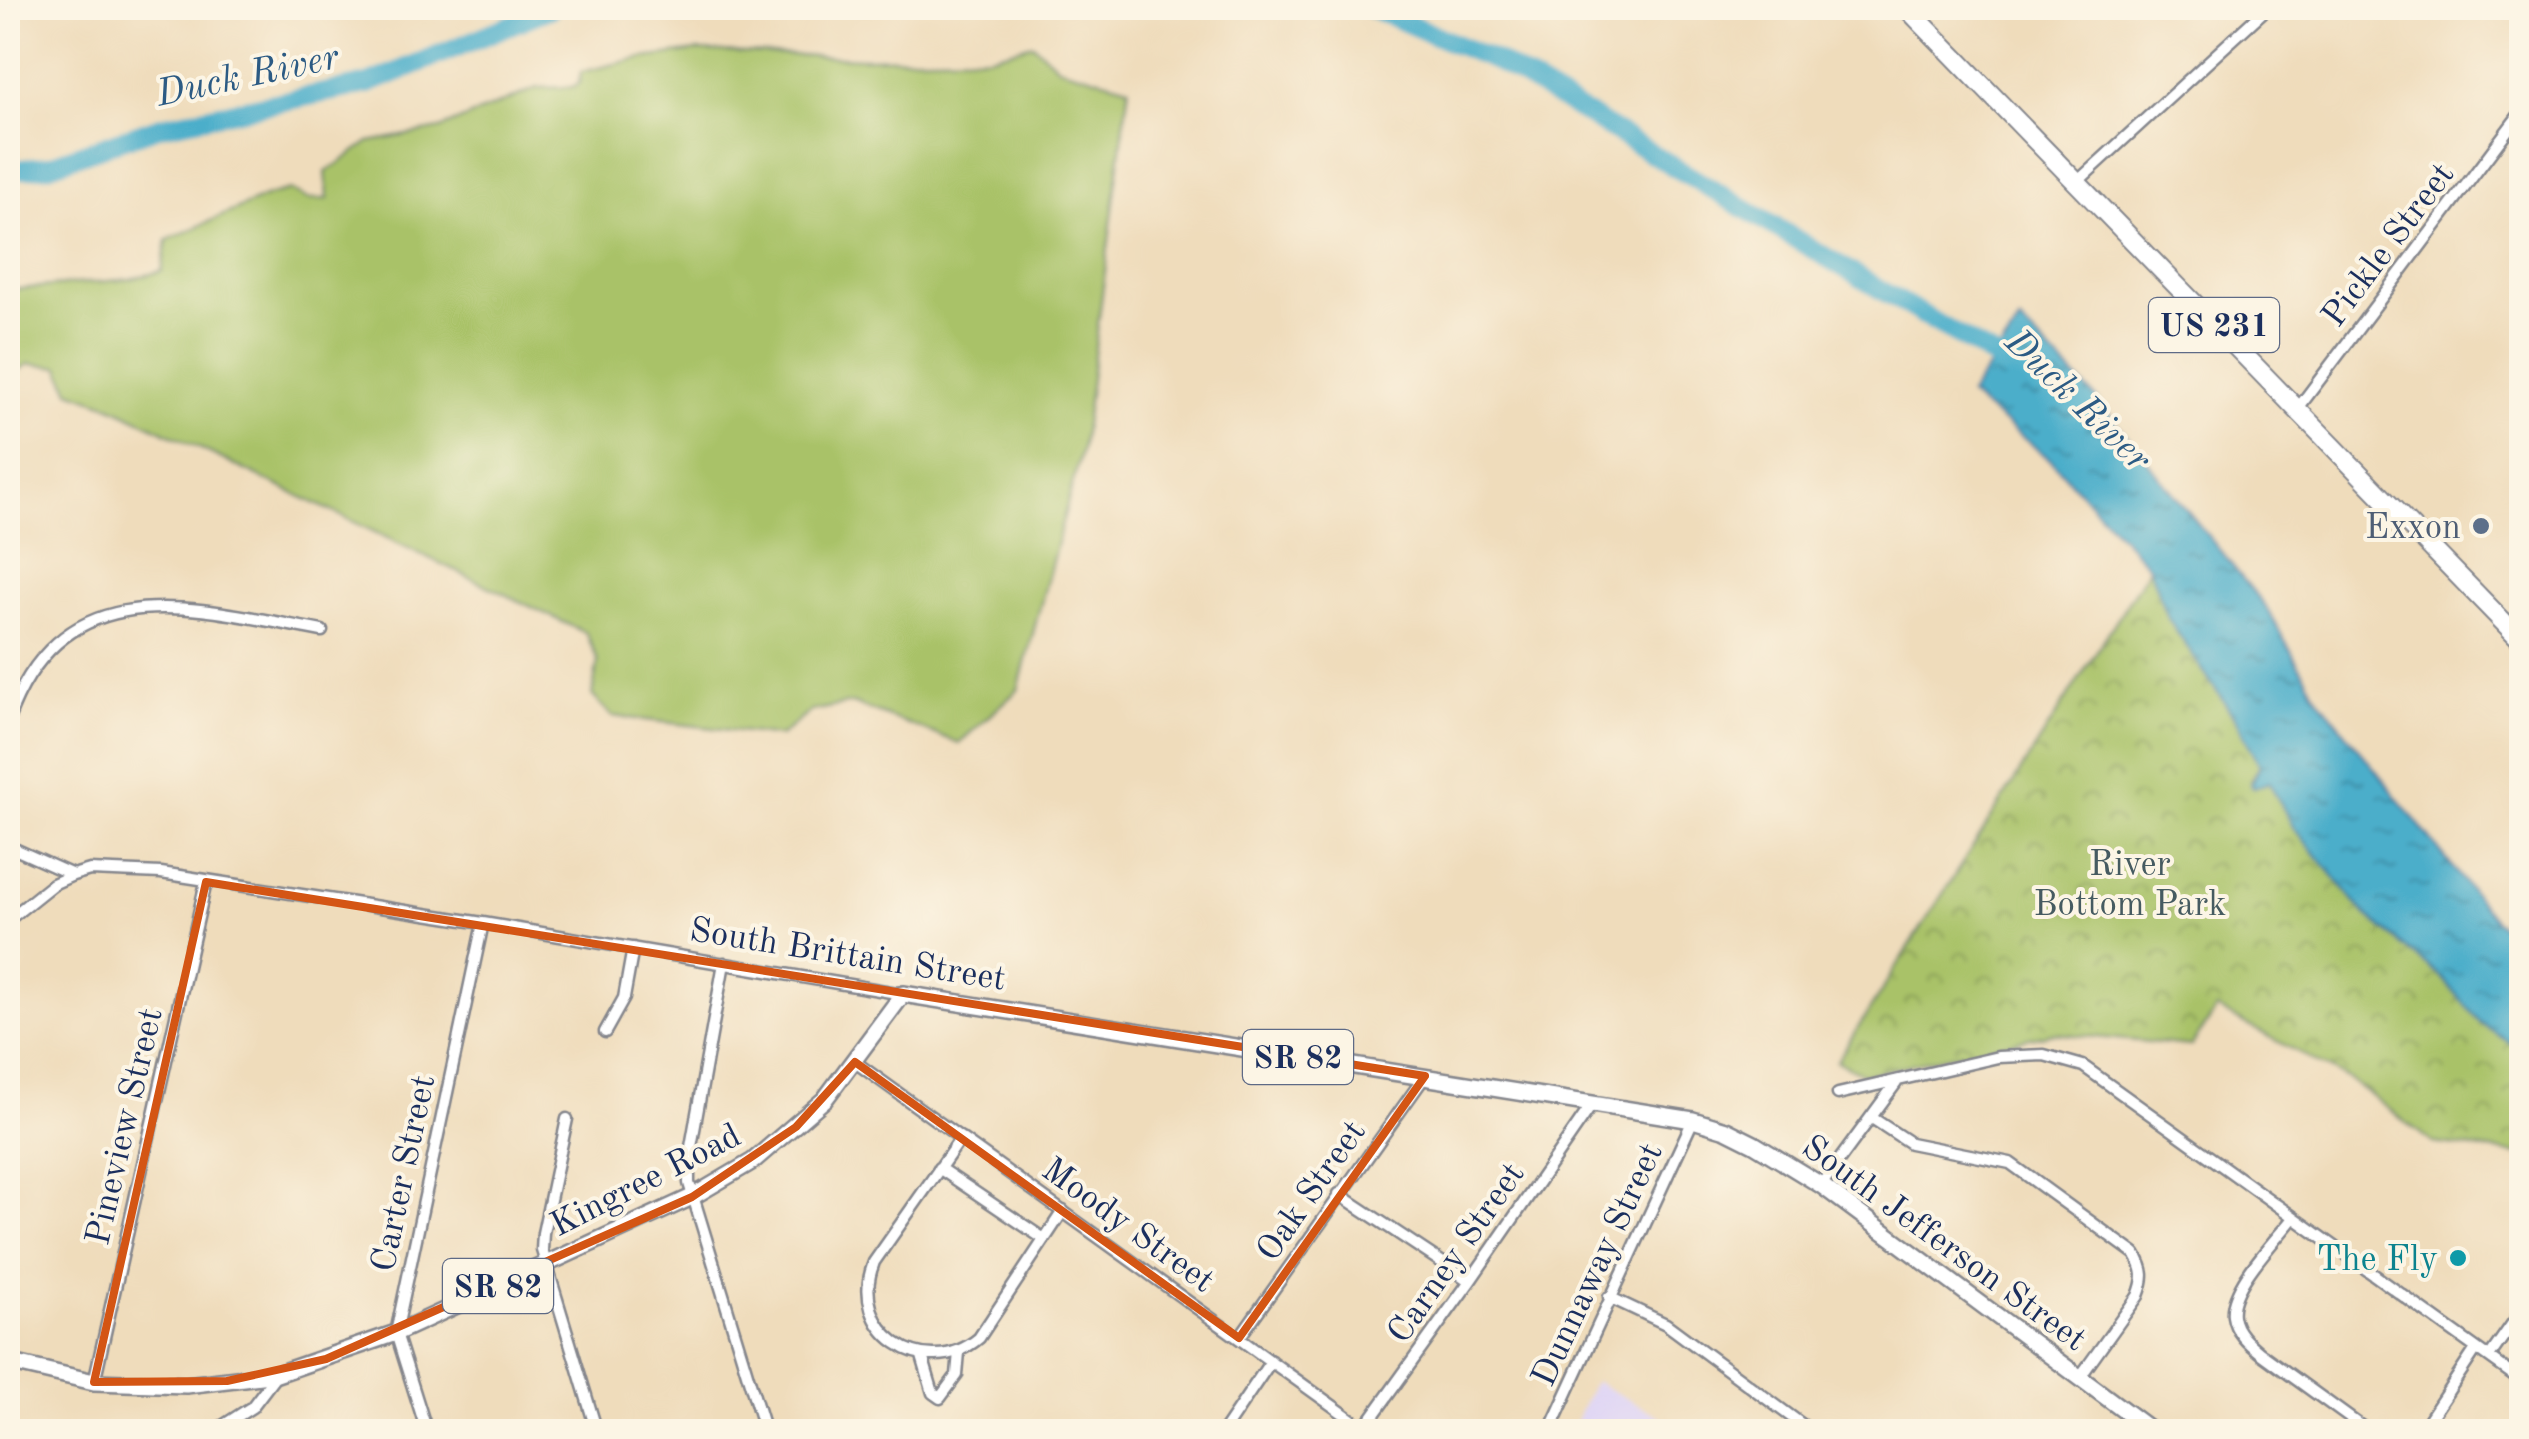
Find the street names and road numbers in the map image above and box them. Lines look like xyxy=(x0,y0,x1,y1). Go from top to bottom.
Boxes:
street label: Pickle Street xyxy=(2316,157,2462,334)
road number: US 231 xyxy=(2149,298,2279,352)
street label: South Brittain Street xyxy=(687,913,1008,998)
street label: Pineview Street xyxy=(81,1005,170,1248)
road number: SR 82 xyxy=(1243,1030,1353,1084)
street label: Carter Street xyxy=(367,1072,442,1275)
street label: Oak Street xyxy=(1251,1115,1373,1268)
street label: Kingree Road xyxy=(546,1118,747,1244)
street label: South Jefferson Street xyxy=(1795,1130,2092,1359)
street label: Dunnaway Street xyxy=(1527,1138,1670,1392)
street label: Moody Street xyxy=(1035,1152,1220,1300)
street label: Carney Street xyxy=(1382,1157,1532,1350)
road number: SR 82 xyxy=(443,1259,553,1313)

